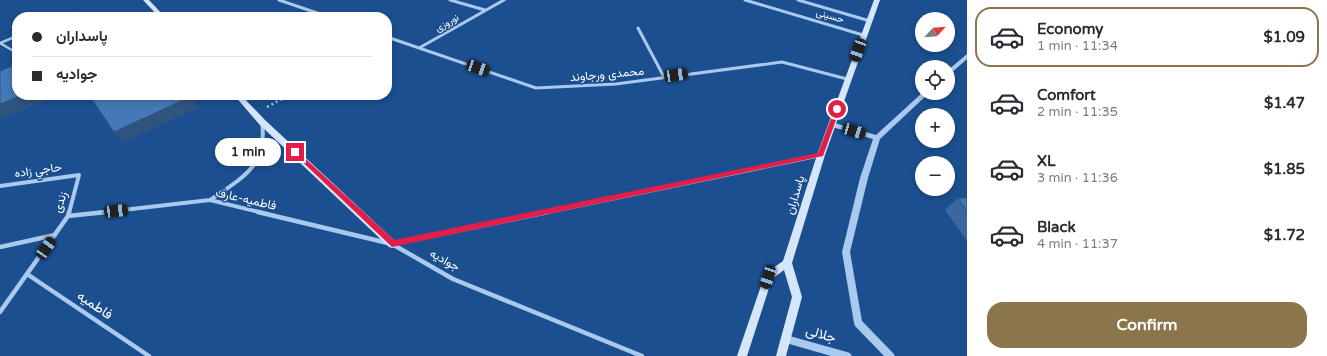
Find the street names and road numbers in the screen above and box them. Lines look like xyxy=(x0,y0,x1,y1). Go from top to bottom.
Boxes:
street label: حسینی xyxy=(815,6,846,26)
street label: نوروزی xyxy=(433,11,461,35)
street label: محمدی ورجاوند xyxy=(569,64,645,85)
street label: حاجي زاده xyxy=(13,160,63,183)
street label: پاسداران xyxy=(783,174,809,216)
street label: فاطمیه-عارف xyxy=(214,185,278,214)
street label: زندی xyxy=(50,190,71,215)
street label: جوادیه xyxy=(427,246,462,275)
street label: فاطمیه xyxy=(74,287,116,323)
street label: جلالی xyxy=(804,322,838,346)

